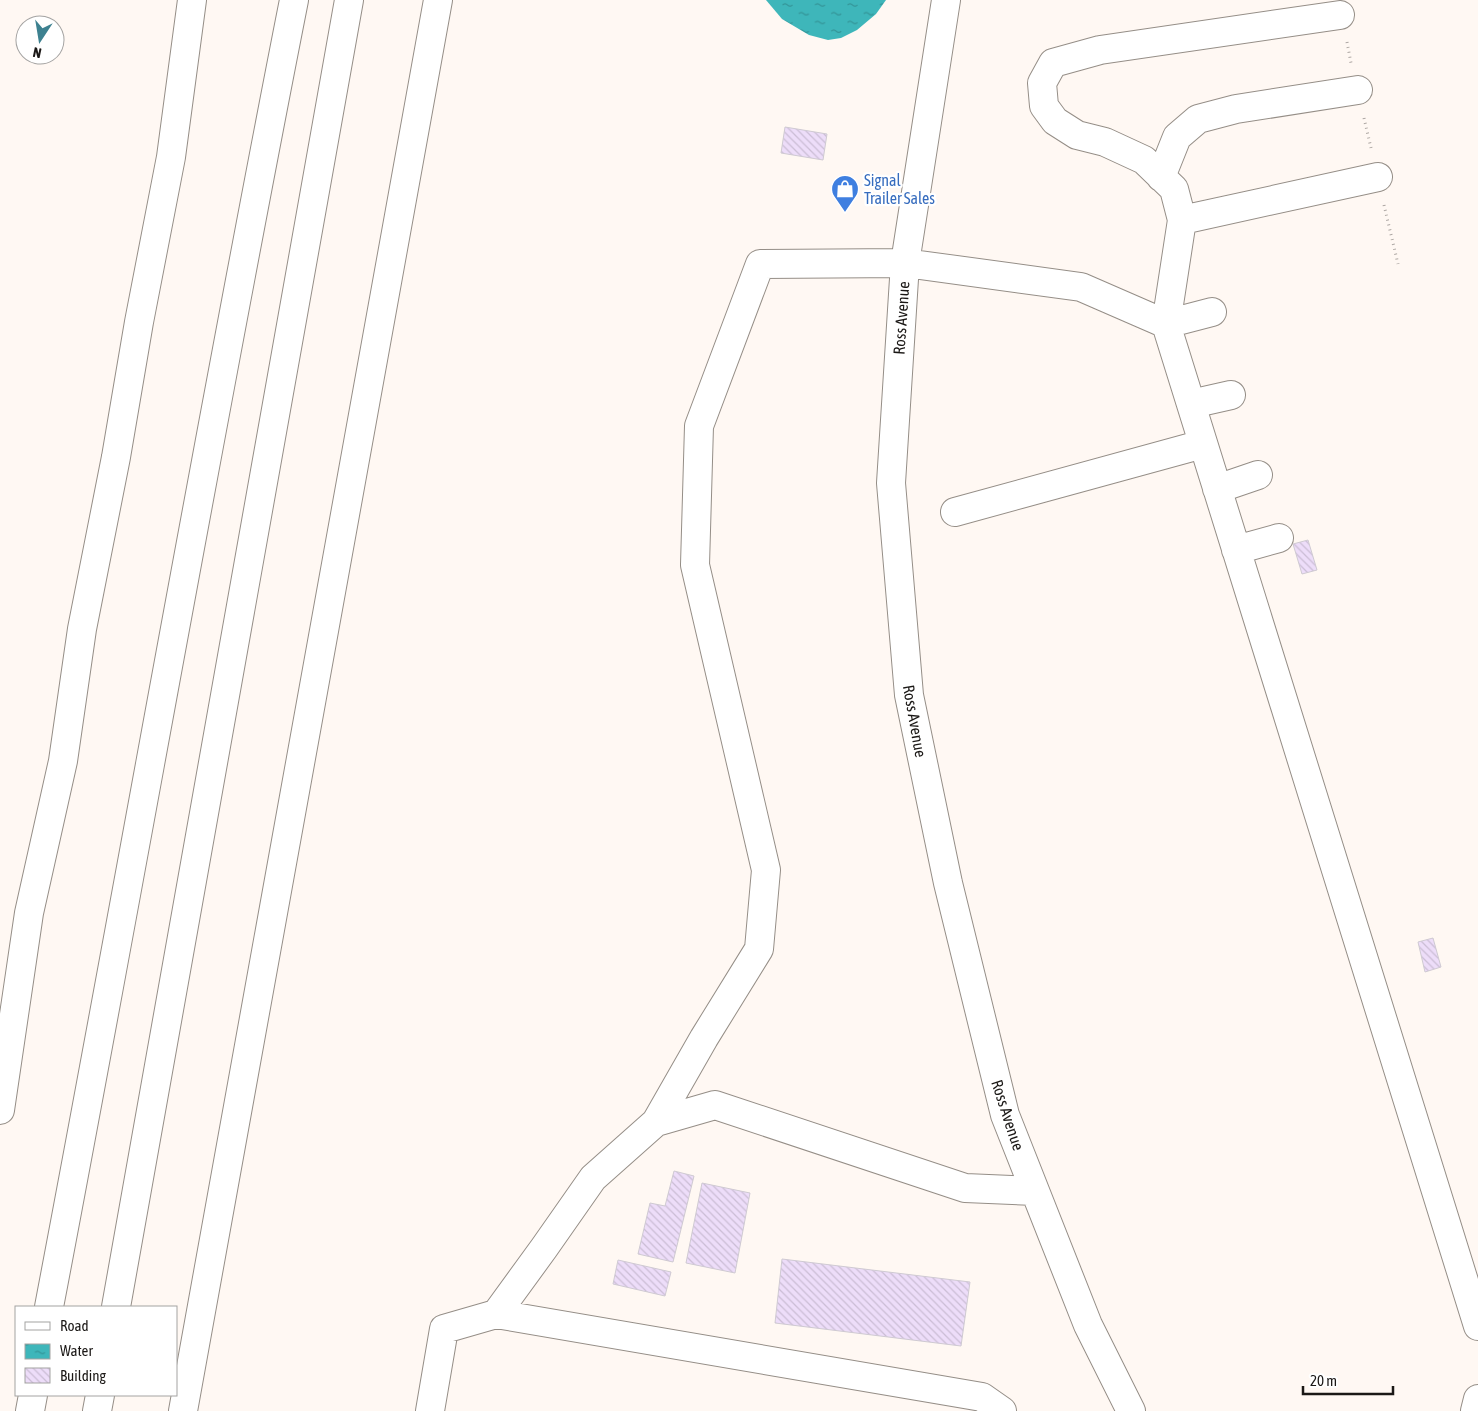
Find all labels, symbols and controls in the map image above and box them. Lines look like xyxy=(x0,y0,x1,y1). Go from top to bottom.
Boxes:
north arrow xyxy=(15,15,65,65)
text: N xyxy=(32,44,43,61)
place label: Signal Trailer Sales xyxy=(864,171,935,207)
shop icon: Signal Trailer Sales xyxy=(830,174,860,213)
street label: Ross Avenue xyxy=(889,281,913,355)
street label: Ross Avenue xyxy=(900,683,930,759)
street label: Ross Avenue xyxy=(988,1077,1028,1153)
legend xyxy=(15,1306,178,1396)
text: Road xyxy=(60,1317,89,1334)
text: Water xyxy=(60,1342,93,1359)
scale bar xyxy=(1303,1364,1393,1396)
text: Building xyxy=(60,1367,106,1384)
text: 20 m xyxy=(1310,1372,1337,1389)

